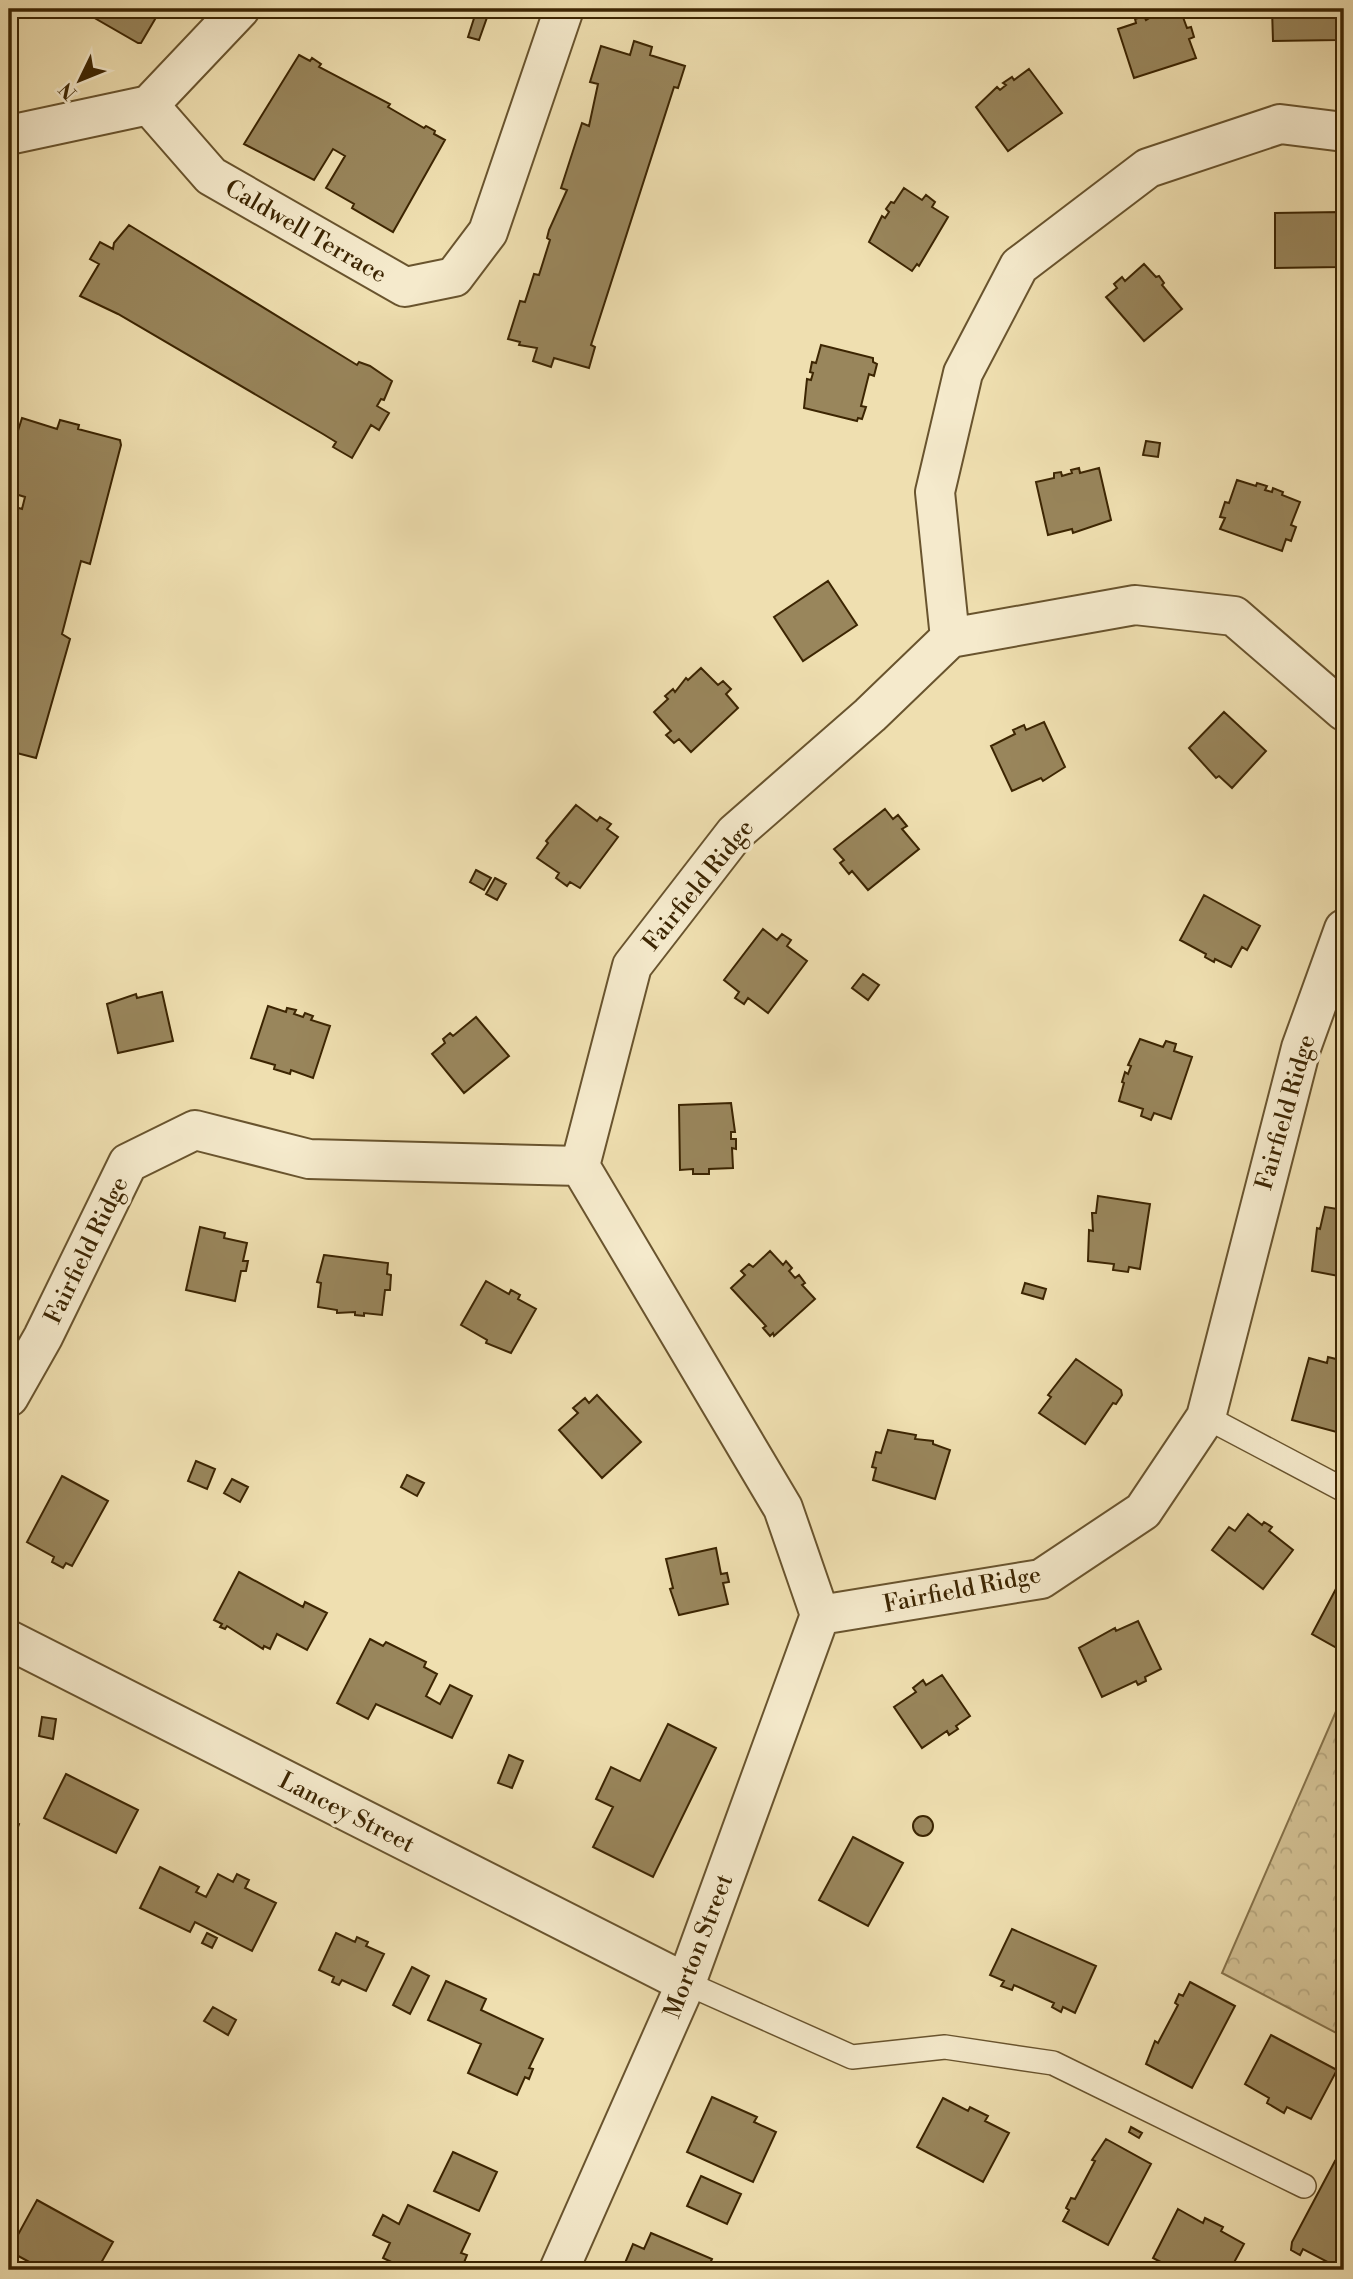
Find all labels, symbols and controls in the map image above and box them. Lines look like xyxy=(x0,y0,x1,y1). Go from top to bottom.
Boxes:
north arrow xyxy=(46,46,116,116)
text: N xyxy=(54,77,82,105)
street label: Caldwell Terrace xyxy=(219,173,392,290)
street label: Fairfield Ridge xyxy=(637,814,761,957)
street label: Fairfield Ridge xyxy=(1249,1031,1322,1193)
street label: Fairfield Ridge xyxy=(38,1172,135,1329)
street label: Fairfield Ridge xyxy=(881,1560,1044,1620)
street label: Lancey Street xyxy=(274,1766,420,1860)
street label: Morton Street xyxy=(658,1870,740,2023)

